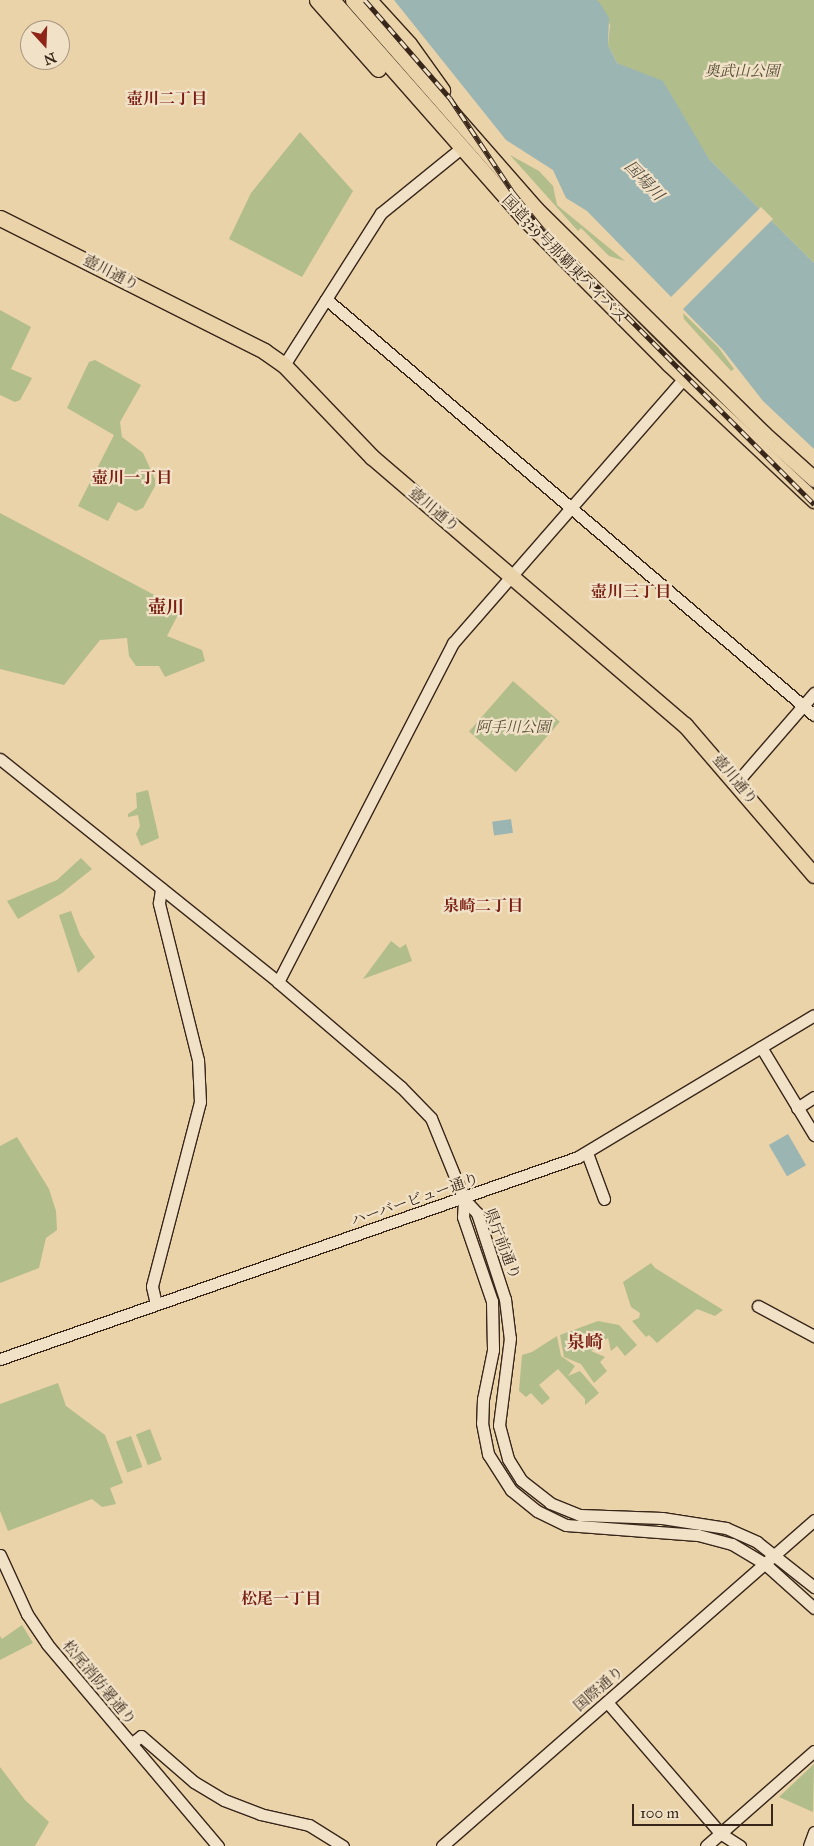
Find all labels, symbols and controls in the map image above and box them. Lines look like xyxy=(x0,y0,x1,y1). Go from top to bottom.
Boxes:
north arrow xyxy=(20,20,70,70)
text: N xyxy=(41,49,58,69)
park label: 奥武山公園 xyxy=(705,63,779,81)
district label: 壺川二丁目 xyxy=(127,89,207,109)
water label: 国場川 xyxy=(620,157,668,205)
street label: 国道329号那覇東バイパス xyxy=(498,191,630,327)
street label: 壺川通り xyxy=(80,251,142,295)
district label: 壺川一丁目 xyxy=(92,468,172,488)
street label: 壺川通り xyxy=(405,484,463,536)
district label: 壺川三丁目 xyxy=(591,582,671,602)
district label: 壺川 xyxy=(148,596,184,618)
park label: 阿手川公園 xyxy=(476,719,550,737)
street label: 壺川通り xyxy=(709,751,761,809)
district label: 泉崎二丁目 xyxy=(443,896,523,916)
street label: ハーバービュー通り xyxy=(348,1170,482,1230)
street label: 県庁前通り xyxy=(480,1206,524,1282)
district label: 泉崎 xyxy=(567,1331,603,1353)
district label: 松尾一丁目 xyxy=(241,1589,321,1609)
street label: 松尾消防署通り xyxy=(58,1637,140,1729)
street label: 国際通り xyxy=(570,1663,628,1715)
scale bar xyxy=(634,1794,775,1826)
text: 100 m xyxy=(640,1804,679,1822)

